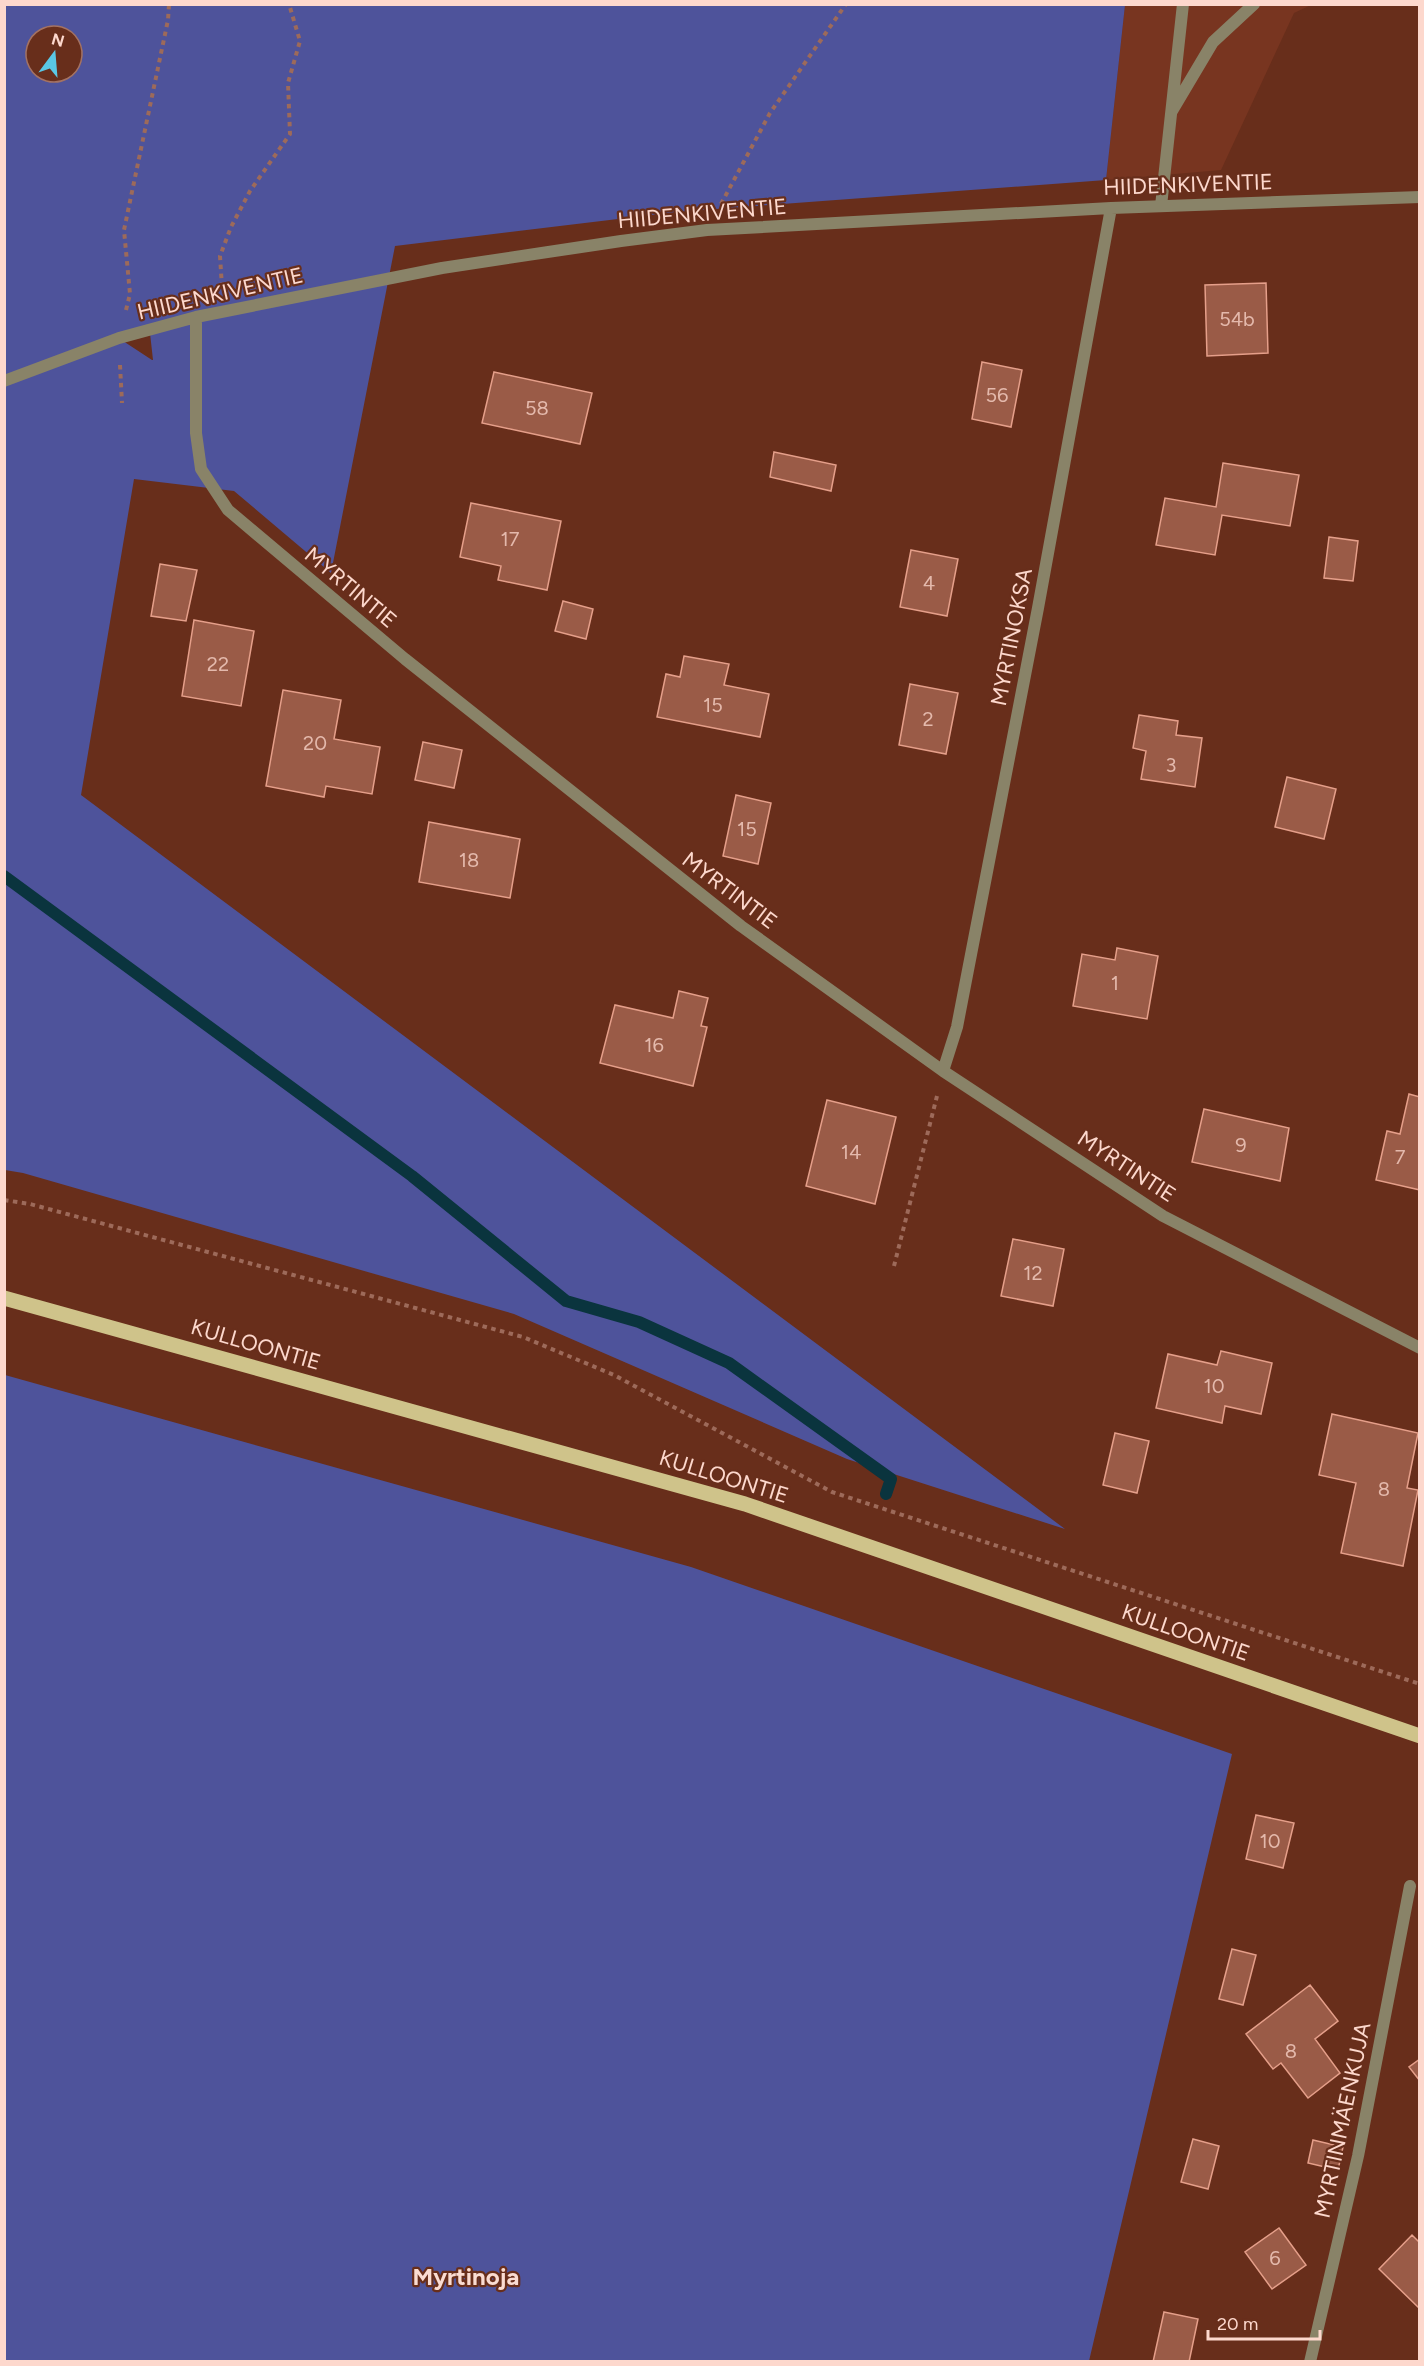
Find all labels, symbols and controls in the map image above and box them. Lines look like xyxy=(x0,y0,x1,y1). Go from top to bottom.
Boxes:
north arrow xyxy=(24,24,84,84)
text: N xyxy=(49,29,67,51)
street label: HIIDENKIVENTIE xyxy=(1103,168,1273,201)
street label: HIIDENKIVENTIE xyxy=(616,193,788,234)
street label: HIIDENKIVENTIE xyxy=(135,261,306,326)
house number: 54b xyxy=(1219,307,1255,331)
house number: 56 xyxy=(986,383,1008,407)
house number: 58 xyxy=(525,396,549,420)
house number: 17 xyxy=(501,527,520,551)
street label: MYRTINTIE xyxy=(299,541,402,634)
street label: MYRTINOKSA xyxy=(985,566,1038,708)
house number: 4 xyxy=(923,571,935,595)
house number: 22 xyxy=(207,652,229,676)
house number: 15 xyxy=(703,693,723,717)
house number: 2 xyxy=(922,707,934,731)
house number: 20 xyxy=(303,731,327,755)
house number: 3 xyxy=(1166,753,1176,777)
house number: 15 xyxy=(737,817,757,841)
street label: MYRTINTIE xyxy=(677,846,782,935)
house number: 18 xyxy=(459,848,479,872)
house number: 1 xyxy=(1111,971,1119,995)
house number: 16 xyxy=(644,1033,664,1057)
street label: MYRTINTIE xyxy=(1072,1125,1181,1208)
house number: 9 xyxy=(1235,1133,1247,1157)
house number: 14 xyxy=(841,1140,861,1164)
house number: 7 xyxy=(1395,1145,1406,1169)
house number: 12 xyxy=(1023,1261,1043,1285)
street label: KULLOONTIE xyxy=(188,1313,324,1376)
house number: 10 xyxy=(1203,1374,1225,1398)
street label: KULLOONTIE xyxy=(656,1444,792,1509)
house number: 8 xyxy=(1378,1477,1390,1501)
street label: KULLOONTIE xyxy=(1118,1598,1253,1667)
house number: 10 xyxy=(1259,1829,1281,1853)
street label: MYRTINMÄENKUJA xyxy=(1309,2020,1376,2220)
house number: 8 xyxy=(1285,2039,1297,2063)
house number: 6 xyxy=(1269,2246,1281,2270)
district label: Myrtinoja xyxy=(413,2262,519,2291)
scale bar xyxy=(1208,2303,1320,2341)
text: 20 m xyxy=(1217,2313,1258,2335)

